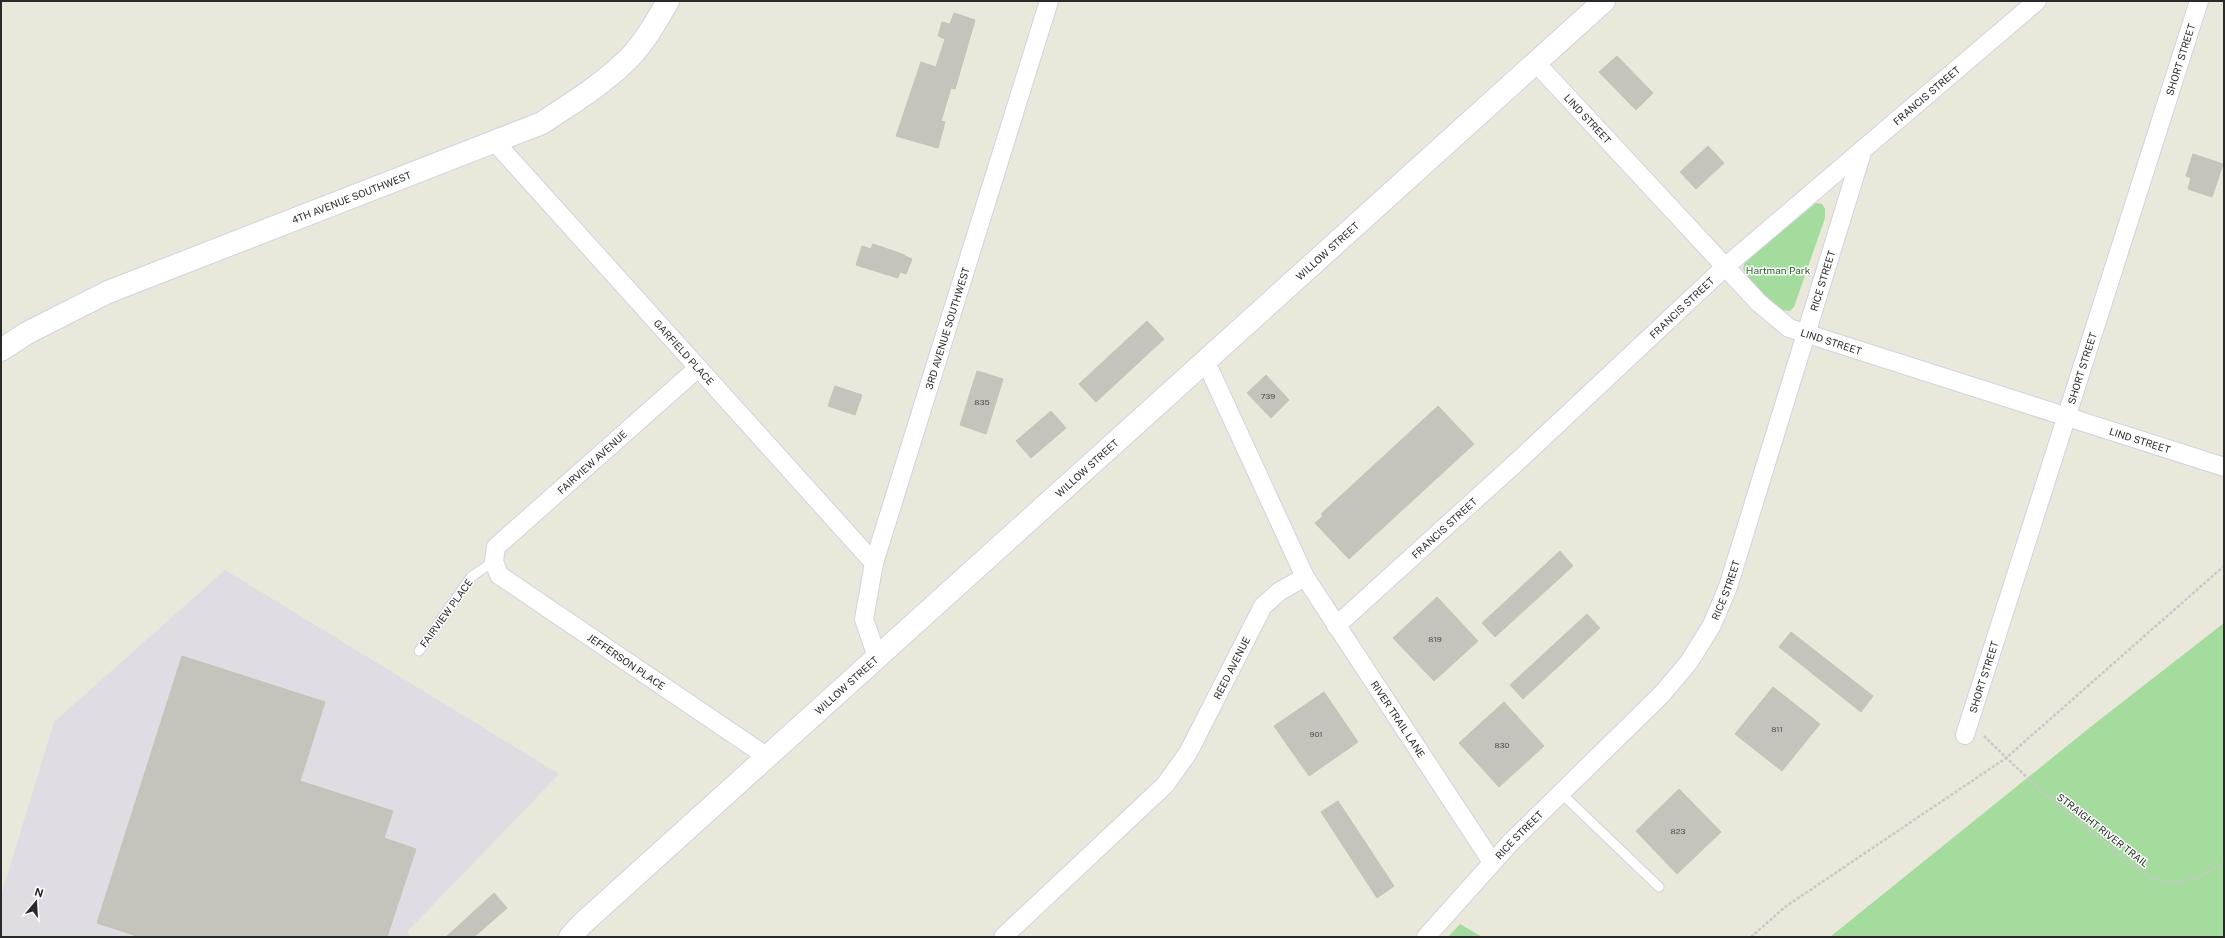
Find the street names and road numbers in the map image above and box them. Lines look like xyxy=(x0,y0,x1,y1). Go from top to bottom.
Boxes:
street label: SHORT STREET xyxy=(2163,22,2197,97)
street label: FRANCIS STREET xyxy=(1890,63,1962,127)
street label: LIND STREET xyxy=(1562,91,1614,146)
street label: 4TH AVENUE SOUTHWEST xyxy=(290,169,413,226)
street label: WILLOW STREET xyxy=(1293,219,1361,282)
street label: RICE STREET xyxy=(1807,249,1837,313)
street label: 3RD AVENUE SOUTHWEST xyxy=(922,266,972,391)
street label: FRANCIS STREET xyxy=(1647,274,1717,341)
street label: GARFIELD PLACE xyxy=(652,317,716,387)
street label: LIND STREET xyxy=(1799,326,1863,357)
street label: SHORT STREET xyxy=(2065,331,2099,406)
street label: LIND STREET xyxy=(2108,425,2172,455)
street label: FAIRVIEW AVENUE xyxy=(555,428,629,496)
street label: WILLOW STREET xyxy=(1053,436,1121,500)
street label: FRANCIS STREET xyxy=(1409,495,1479,561)
street label: RICE STREET xyxy=(1709,558,1742,622)
street label: FAIRVIEW PLACE xyxy=(417,576,475,650)
street label: JEFFERSON PLACE xyxy=(586,631,668,692)
street label: REED AVENUE xyxy=(1210,635,1252,701)
street label: SHORT STREET xyxy=(1966,639,2001,714)
street label: WILLOW STREET xyxy=(812,654,880,717)
street label: RIVER TRAIL LANE xyxy=(1369,678,1428,760)
street label: STRAIGHT RIVER TRAIL xyxy=(2055,791,2151,870)
street label: RICE STREET xyxy=(1493,808,1545,862)

